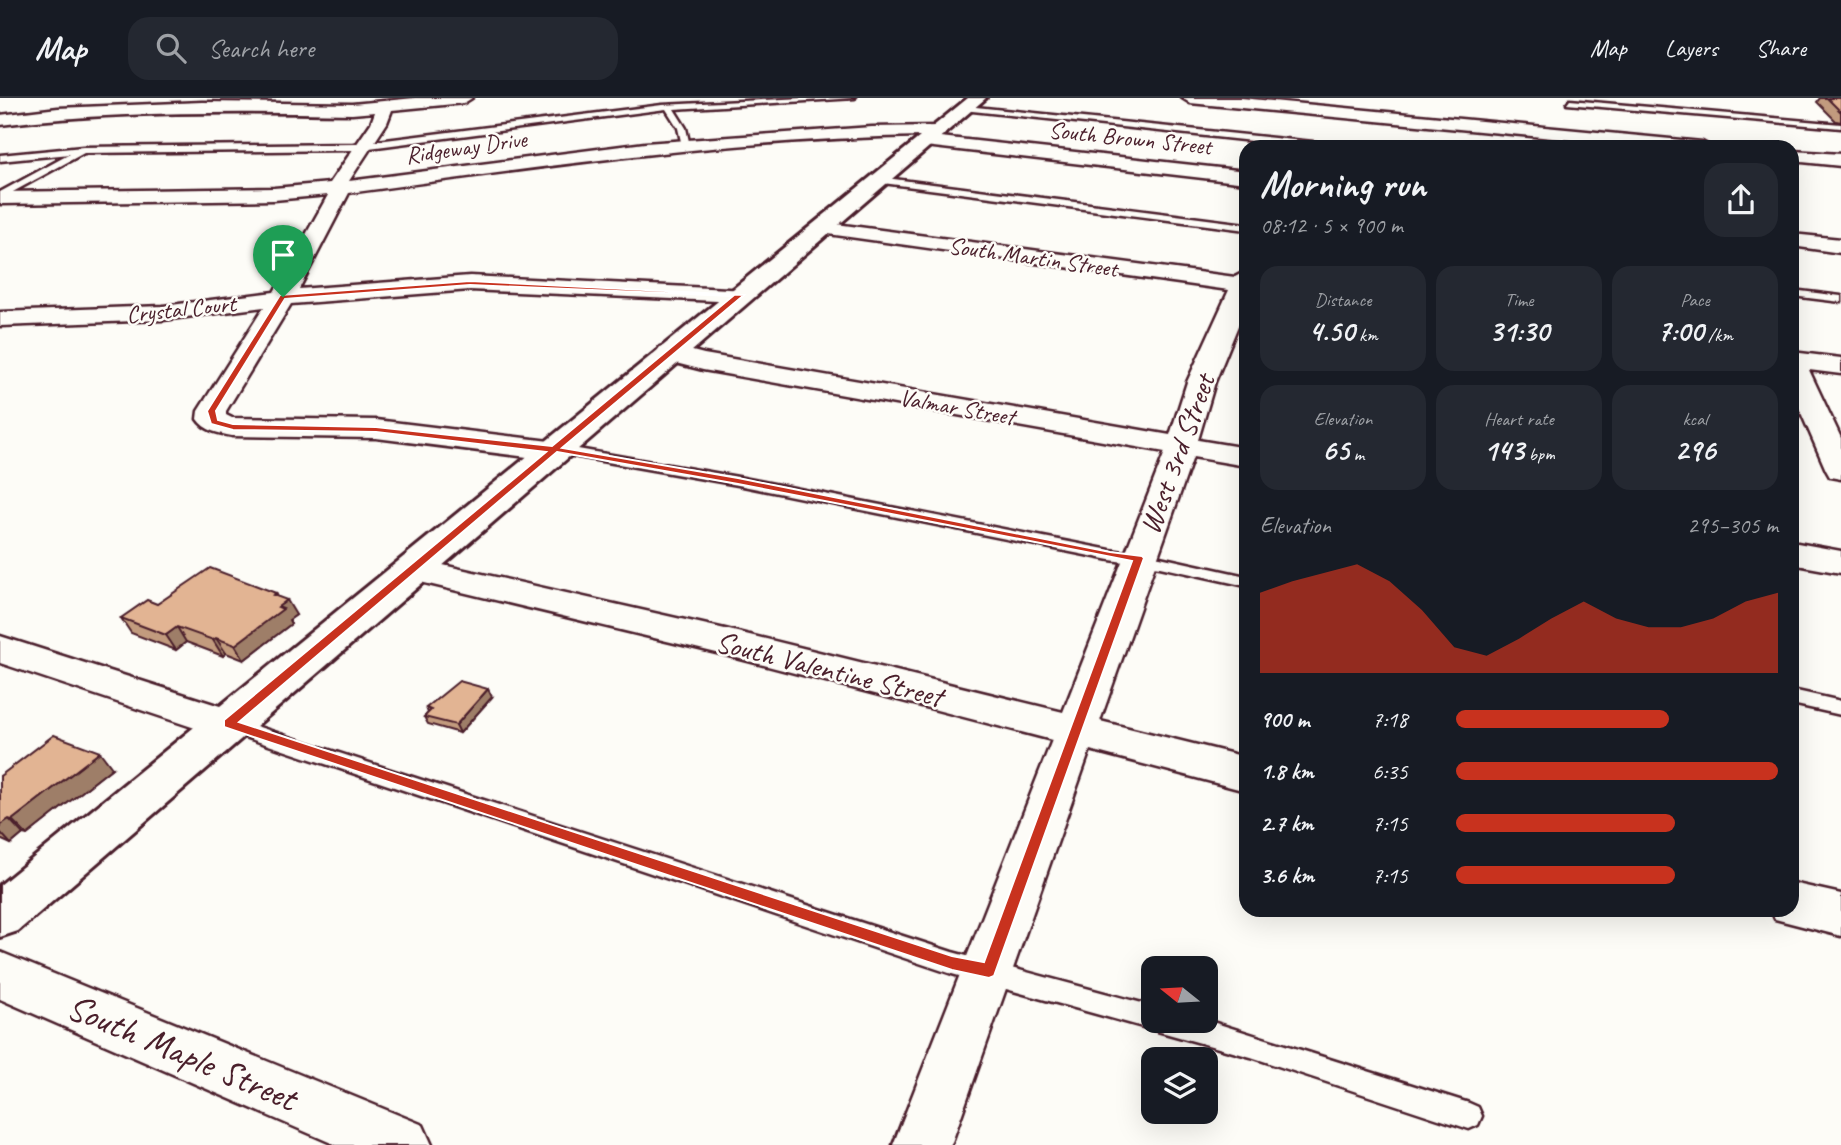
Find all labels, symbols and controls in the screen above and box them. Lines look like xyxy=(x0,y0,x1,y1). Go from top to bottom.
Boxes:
search box xyxy=(128,17,618,80)
text: Map xyxy=(35,27,86,69)
icon: search xyxy=(152,29,190,67)
text: Search here xyxy=(208,32,314,65)
text: Map xyxy=(1590,33,1627,63)
text: Layers xyxy=(1665,33,1718,63)
text: Share xyxy=(1756,33,1806,63)
street label: South Brown Street xyxy=(1047,115,1215,162)
street label: Ridgeway Drive xyxy=(403,123,531,170)
text: Morning run xyxy=(1260,161,1426,208)
button: share xyxy=(1704,163,1778,237)
text: 08:12 · 5 × 900 m xyxy=(1260,211,1403,240)
pin xyxy=(253,225,313,297)
street label: South Martin Street xyxy=(947,230,1121,284)
icon: arrive xyxy=(264,236,302,274)
street label: Crystal Court xyxy=(125,288,239,330)
text: Distance xyxy=(1315,288,1371,312)
text: Time xyxy=(1504,288,1534,312)
text: Pace xyxy=(1680,288,1710,312)
text: 4.50 xyxy=(1308,312,1354,350)
text: 31:30 xyxy=(1489,312,1549,350)
text: 7:00 xyxy=(1657,312,1703,350)
text: km xyxy=(1354,323,1378,347)
text: /km xyxy=(1703,323,1733,347)
street label: West 3rd Street xyxy=(1131,366,1224,539)
street label: Valmar Street xyxy=(897,382,1020,432)
text: Elevation xyxy=(1314,407,1372,431)
text: Heart rate xyxy=(1484,407,1554,431)
text: kcal xyxy=(1682,407,1708,431)
text: 65 xyxy=(1322,431,1349,469)
text: 143 xyxy=(1483,431,1524,469)
text: 296 xyxy=(1675,431,1715,469)
text: m xyxy=(1349,442,1364,466)
text: bpm xyxy=(1524,442,1555,466)
text: Elevation xyxy=(1260,511,1331,540)
text: 295–305 m xyxy=(1687,511,1778,540)
street label: South Valentine Street xyxy=(712,622,950,717)
text: 900 m xyxy=(1260,705,1309,734)
text: 7:18 xyxy=(1372,705,1408,734)
text: 1.8 km xyxy=(1260,757,1314,786)
text: 6:35 xyxy=(1372,757,1408,786)
text: 2.7 km xyxy=(1260,809,1313,838)
text: 7:15 xyxy=(1372,809,1408,838)
text: 3.6 km xyxy=(1260,861,1314,890)
text: 7:15 xyxy=(1372,861,1408,890)
north arrow xyxy=(1141,956,1218,1032)
map controls xyxy=(1141,956,1218,1124)
street label: South Maple Street xyxy=(60,983,307,1123)
button: layers xyxy=(1141,1047,1218,1124)

